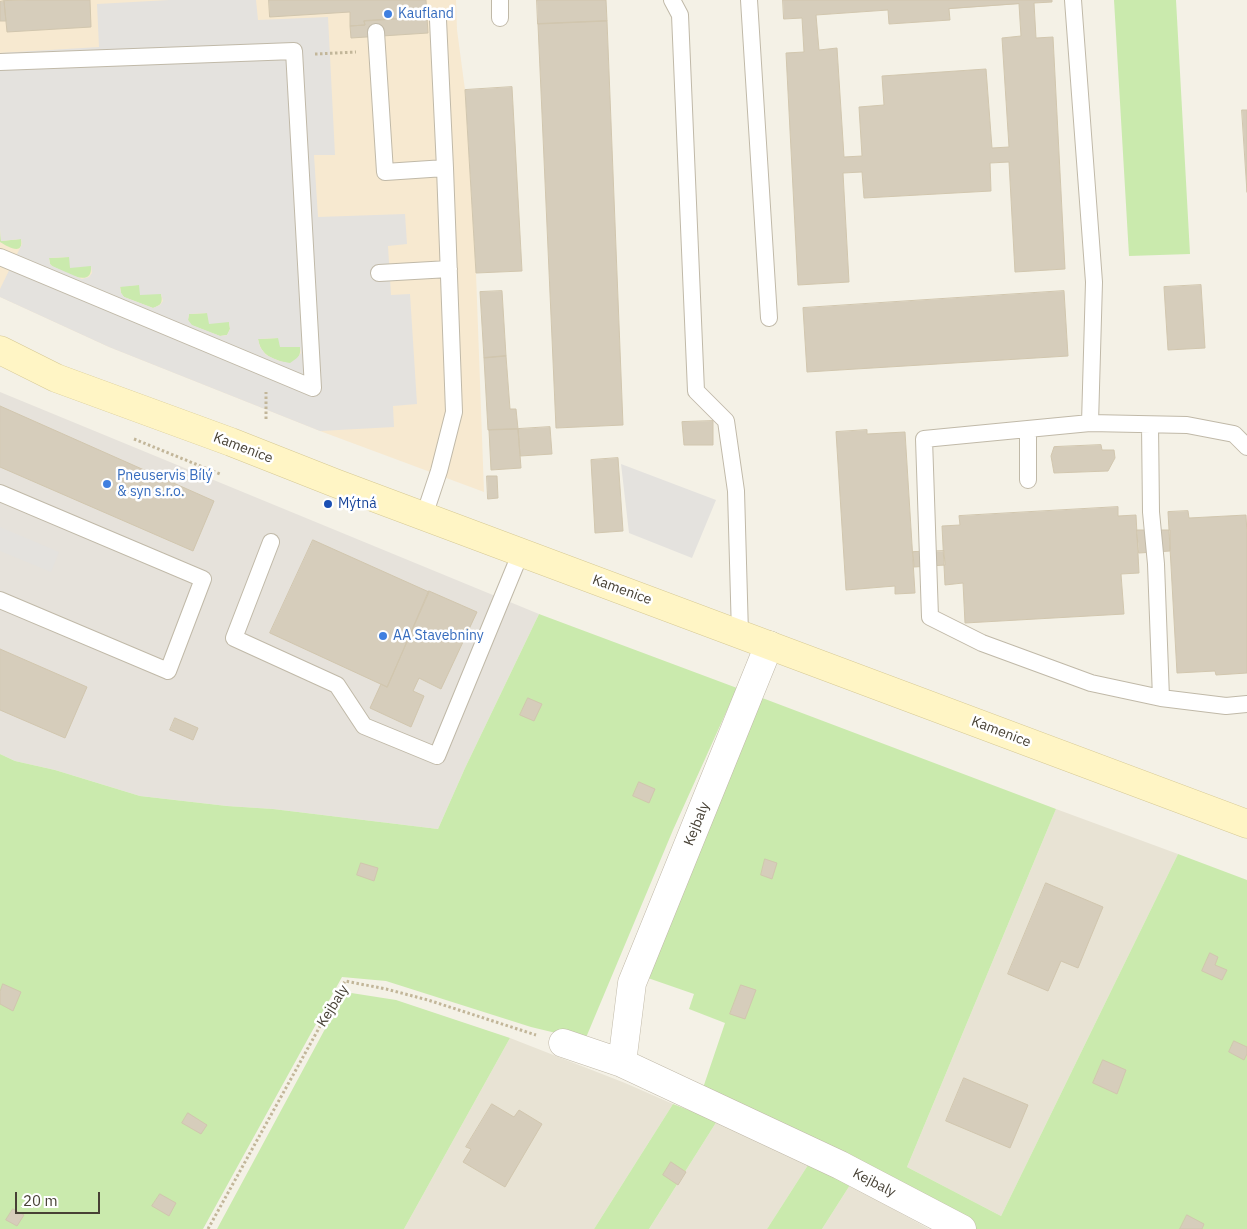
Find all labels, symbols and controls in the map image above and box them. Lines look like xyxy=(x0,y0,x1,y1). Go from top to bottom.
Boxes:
place label: Kaufland xyxy=(398,6,454,22)
marker: Kaufland xyxy=(382,8,394,20)
street label: Kamenice xyxy=(211,429,275,467)
place label: Pneuservis Bílý & syn s.r.o. xyxy=(117,468,213,501)
marker: Pneuservis Bílý & syn s.r.o. xyxy=(101,478,113,490)
place label: Mýtná xyxy=(338,496,377,512)
marker: Mýtná xyxy=(322,498,334,510)
street label: Kamenice xyxy=(590,571,654,609)
place label: AA Stavebniny xyxy=(393,628,484,644)
marker: AA Stavebniny xyxy=(377,630,389,642)
street label: Kamenice xyxy=(969,713,1033,751)
street label: Kejbaly xyxy=(681,800,713,848)
street label: Kejbaly xyxy=(314,982,352,1030)
street label: Kejbaly xyxy=(850,1165,898,1201)
scale bar xyxy=(18,1182,102,1214)
text: 20 m xyxy=(23,1191,58,1210)

